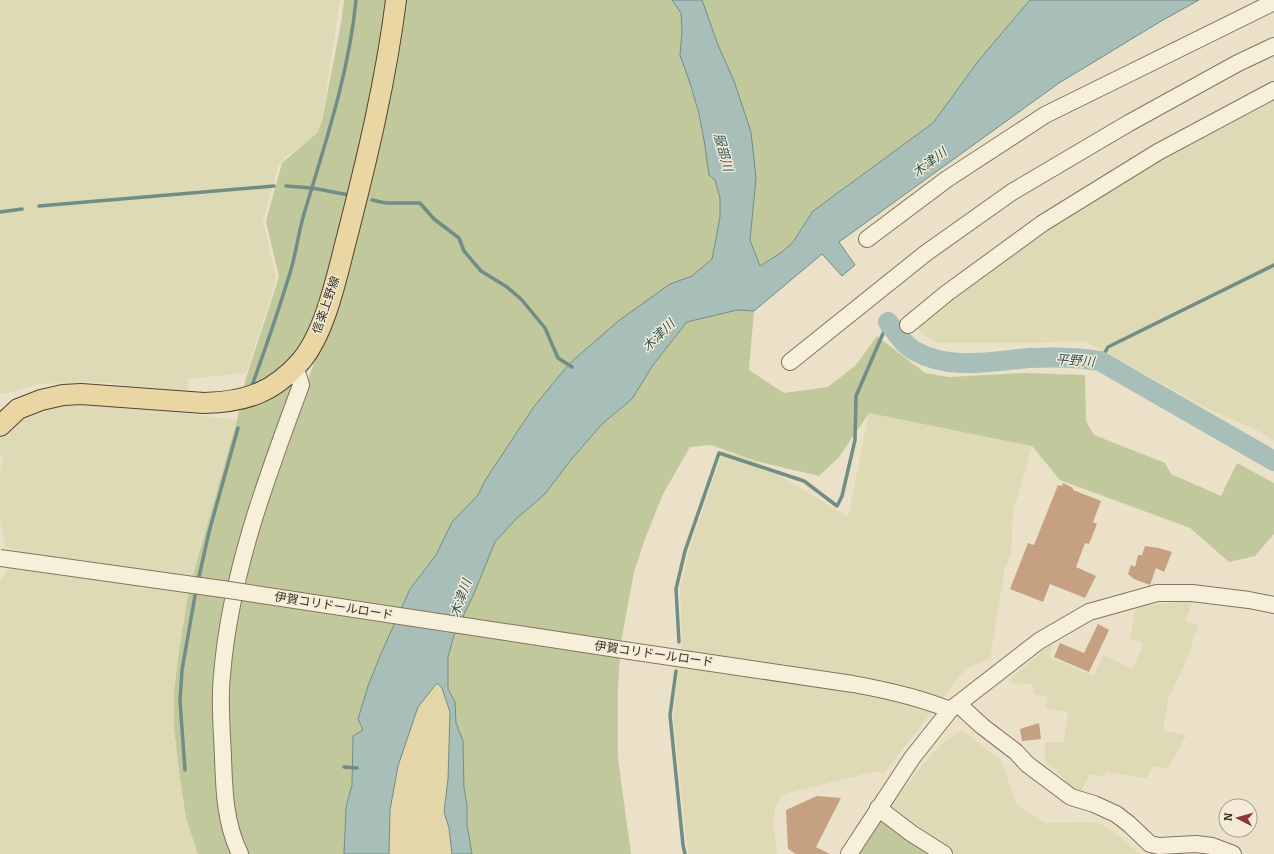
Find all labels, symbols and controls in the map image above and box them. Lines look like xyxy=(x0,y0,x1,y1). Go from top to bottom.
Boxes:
water label: 服部川 xyxy=(711,131,736,175)
water label: 木津川 xyxy=(909,143,951,180)
street label: 信楽上野線 xyxy=(310,274,342,336)
water label: 木津川 xyxy=(639,315,679,354)
water label: 平野川 xyxy=(1055,352,1097,369)
water label: 木津川 xyxy=(447,575,475,619)
street label: 伊賀コリドールロード xyxy=(274,590,394,622)
street label: 伊賀コリドールロード xyxy=(594,639,714,669)
north arrow xyxy=(1218,798,1258,838)
text: N xyxy=(1222,812,1236,822)

